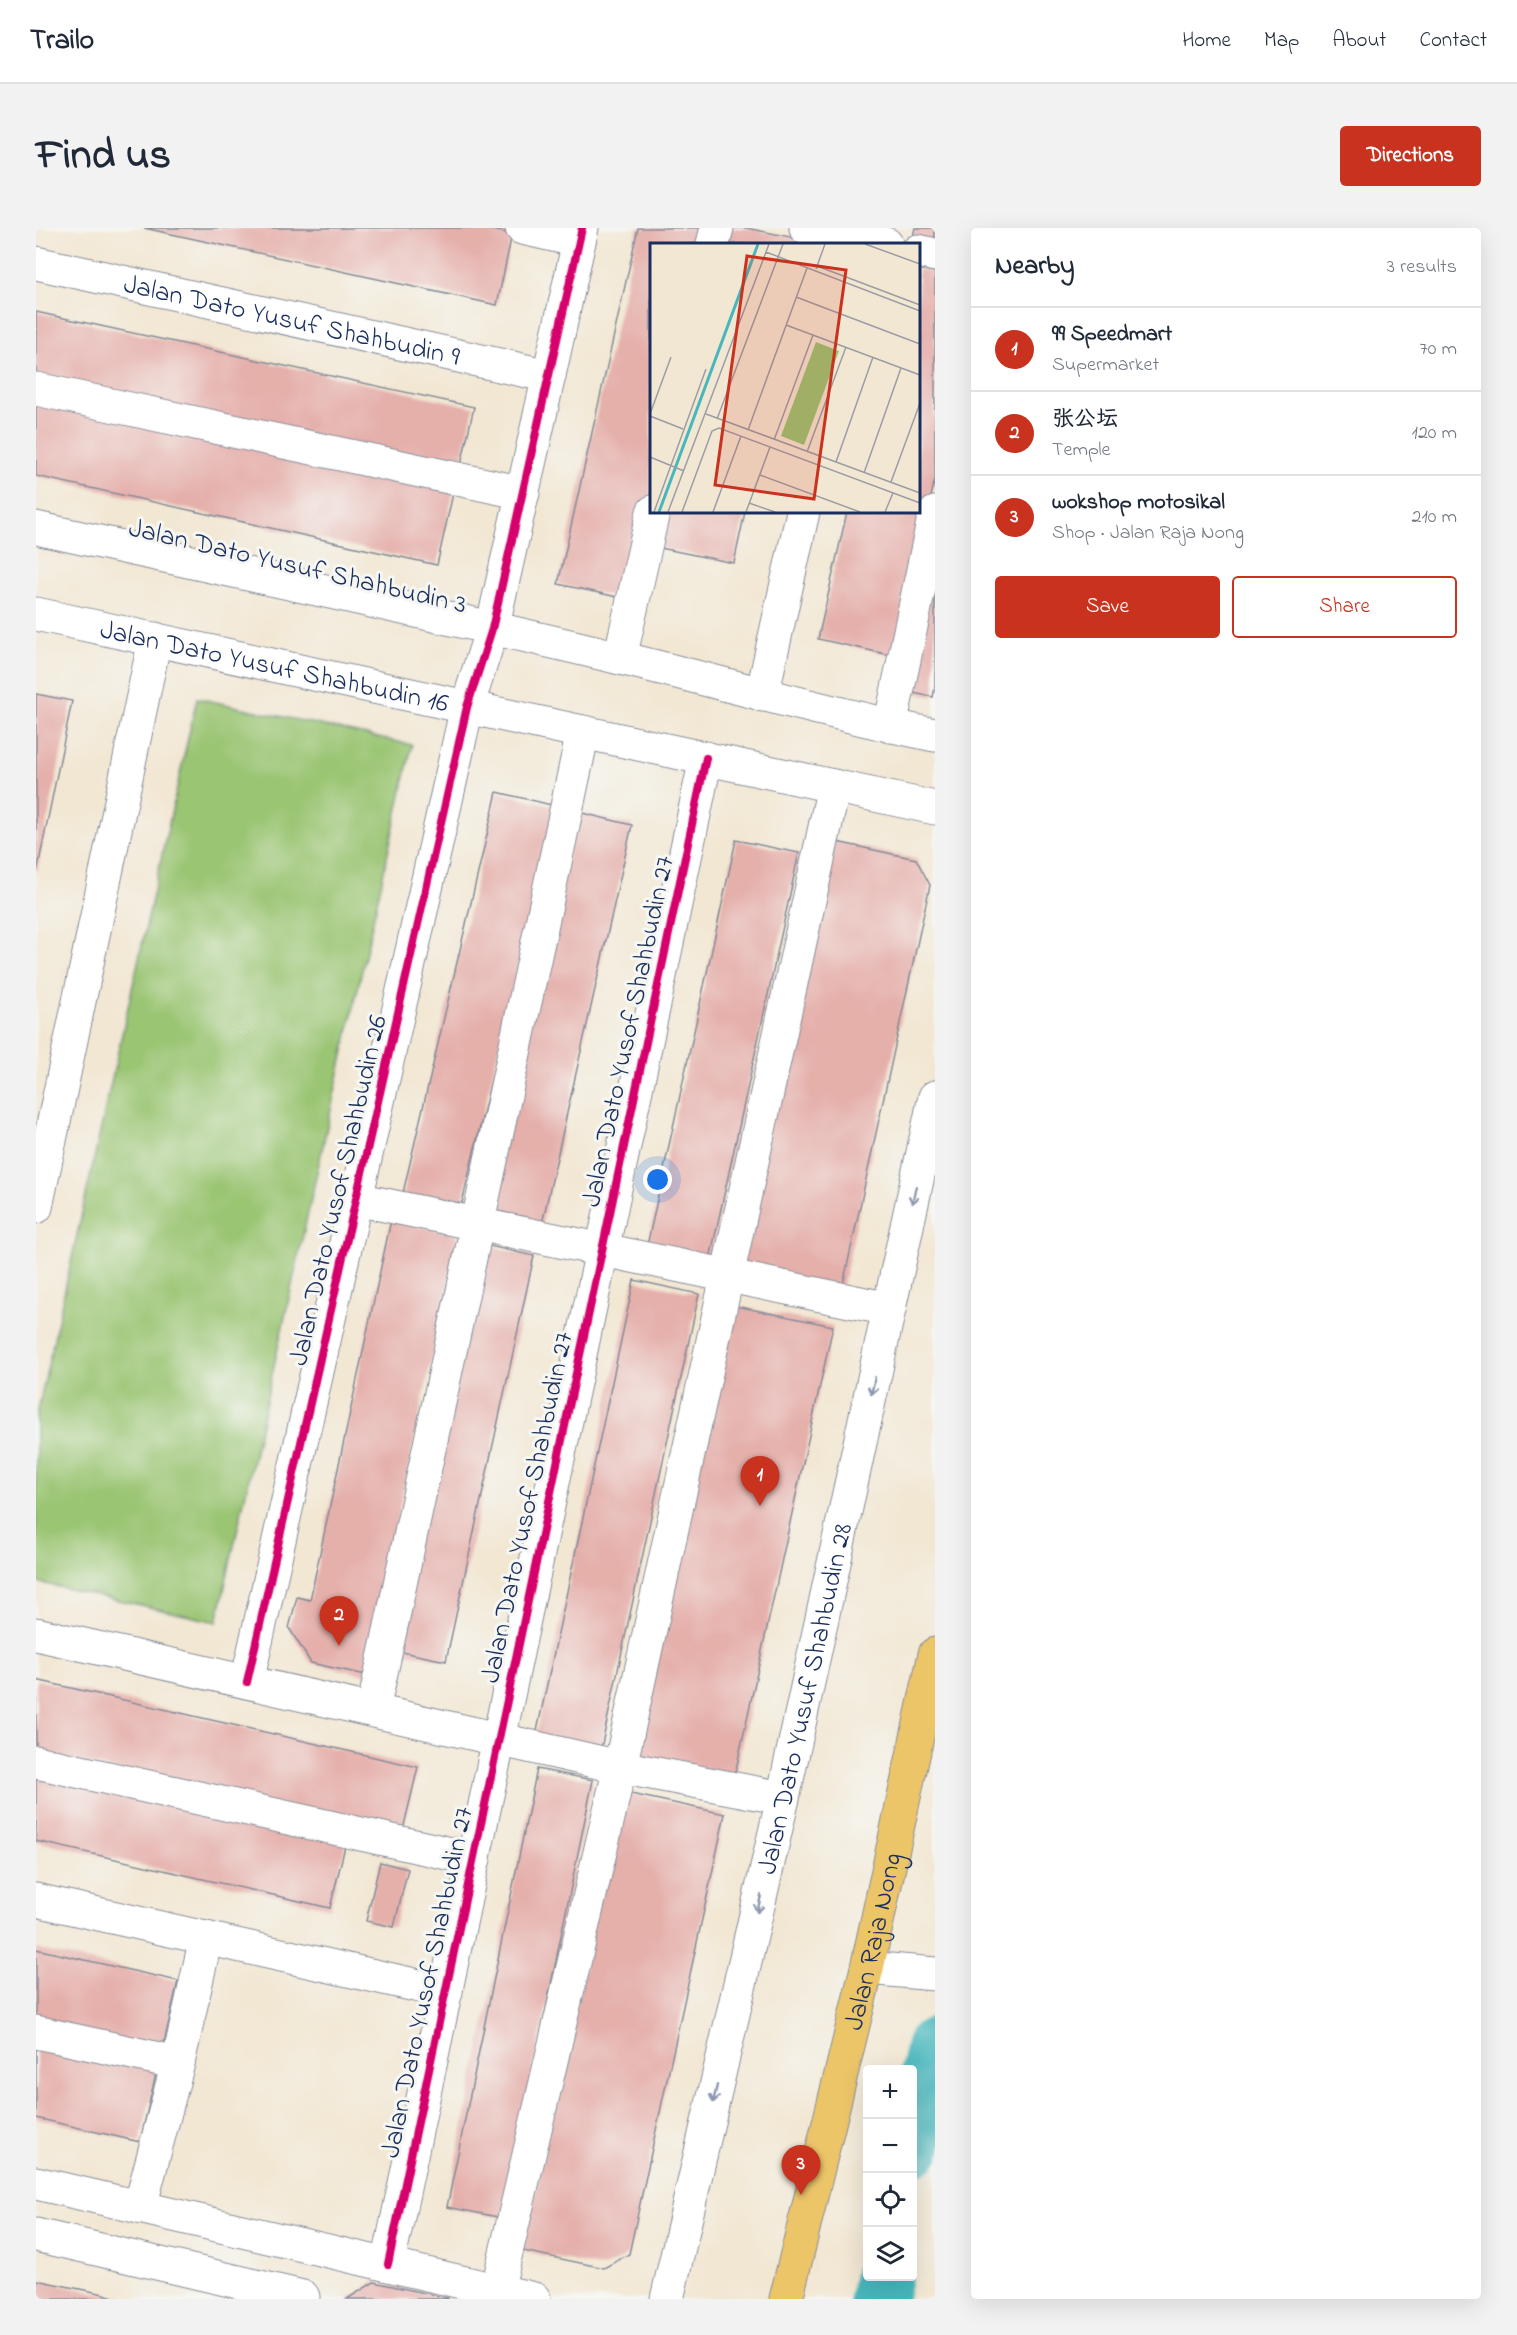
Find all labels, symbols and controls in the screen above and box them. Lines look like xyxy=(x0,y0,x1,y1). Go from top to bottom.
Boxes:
text: Trailo xyxy=(30,21,94,62)
text: Home xyxy=(1182,26,1231,56)
text: Map xyxy=(1264,26,1299,56)
text: About xyxy=(1332,26,1386,56)
text: Contact xyxy=(1419,26,1487,56)
text: Find us xyxy=(36,126,171,187)
button: Directions xyxy=(1340,126,1481,186)
inset map xyxy=(650,243,920,513)
text: Nearby xyxy=(995,248,1074,286)
text: 3 results xyxy=(1387,253,1457,282)
street label: Jalan Dato Yusuf Shahbudin 9 xyxy=(120,266,463,378)
text: 99 Speedmart xyxy=(1052,319,1172,351)
text: 1 xyxy=(1011,335,1018,364)
text: 70 m xyxy=(1420,335,1457,364)
text: Supermarket xyxy=(1052,351,1159,380)
text: 张公坛 xyxy=(1052,404,1118,436)
text: 2 xyxy=(1010,419,1019,448)
text: 120 m xyxy=(1412,419,1457,448)
text: Temple xyxy=(1052,436,1111,465)
text: wokshop motosikal xyxy=(1052,487,1225,519)
text: 3 xyxy=(1010,503,1019,532)
text: 210 m xyxy=(1412,503,1457,532)
street label: Jalan Dato Yusuf Shahbudin 3 xyxy=(125,510,470,625)
text: Shop · Jalan Raja Nong xyxy=(1052,519,1244,548)
button: Save xyxy=(995,576,1220,638)
button: Share xyxy=(1232,576,1457,638)
street label: Jalan Dato Yusuf Shahbudin 16 xyxy=(96,611,452,724)
street label: Jalan Dato Yusof Shahbudin 27 xyxy=(573,852,686,1211)
street label: Jalan Dato Yusof Shahbudin 26 xyxy=(280,1011,399,1370)
your location xyxy=(643,1165,672,1194)
one-way arrow xyxy=(908,1185,919,1204)
street label: Jalan Dato Yusof Shahbudin 27 xyxy=(472,1328,585,1687)
one-way arrow xyxy=(866,1376,878,1395)
pin: 1 xyxy=(740,1456,780,1506)
street label: Jalan Dato Yusuf Shahbudin 28 xyxy=(749,1520,864,1878)
pin: 2 xyxy=(320,1596,358,1646)
street label: Jalan Dato Yusof Shahbudin 27 xyxy=(372,1803,485,2162)
street label: Jalan Raja Nong xyxy=(835,1849,913,2035)
one-way arrow xyxy=(752,1895,764,1914)
map controls xyxy=(863,2065,917,2281)
button: + xyxy=(863,2065,917,2119)
one-way arrow xyxy=(708,2084,720,2103)
button: − xyxy=(863,2119,917,2173)
pin: 3 xyxy=(782,2146,820,2195)
button: locate xyxy=(863,2173,917,2227)
button: layers xyxy=(863,2227,917,2281)

